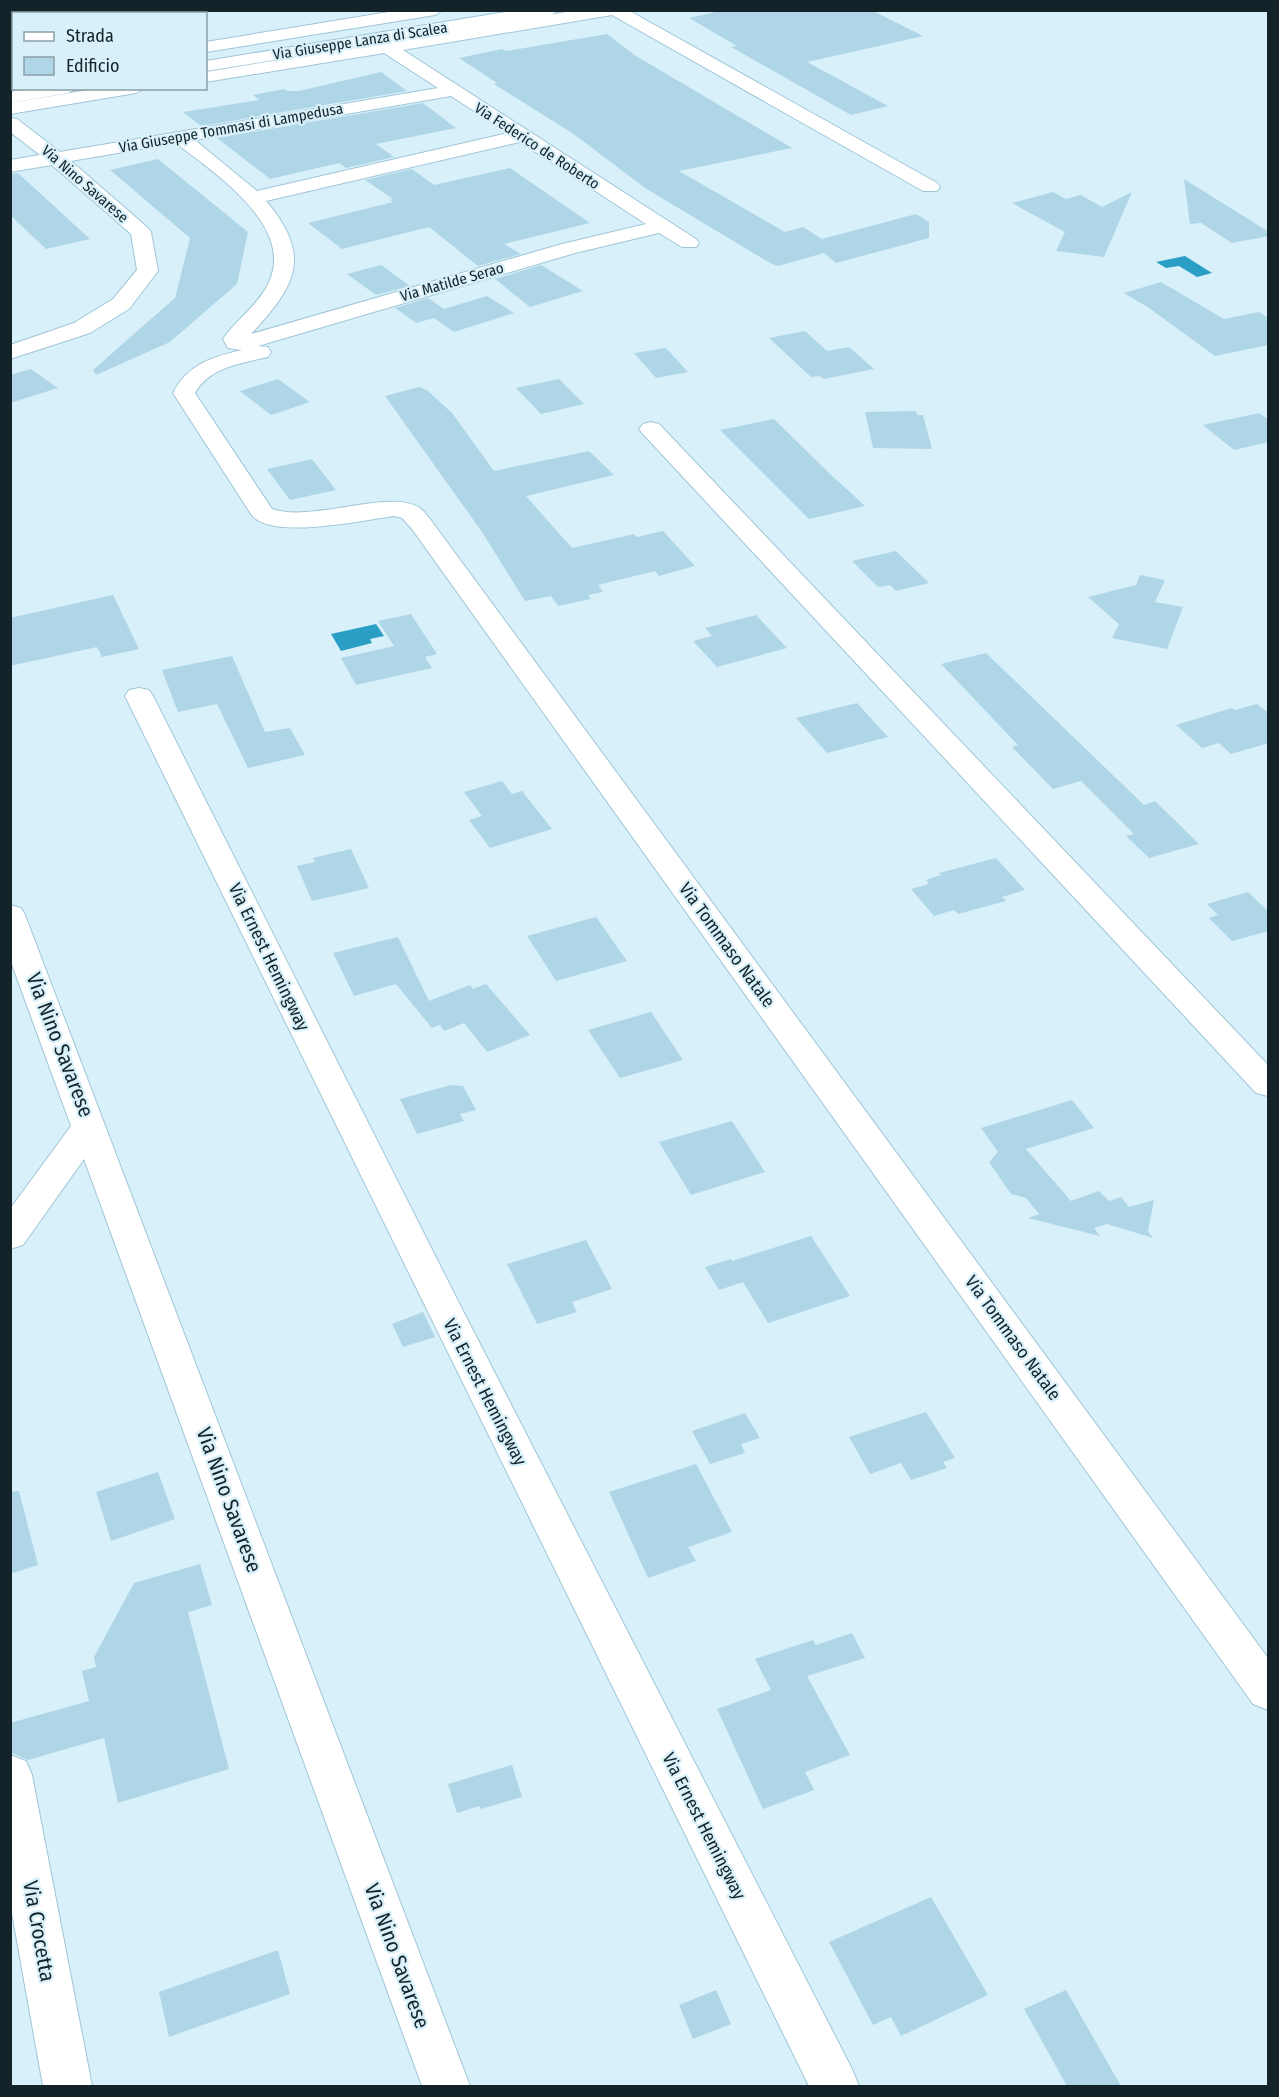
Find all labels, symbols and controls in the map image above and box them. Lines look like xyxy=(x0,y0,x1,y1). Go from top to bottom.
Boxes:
legend xyxy=(12,12,207,90)
street label: Via Giuseppe Lanza di Scalea xyxy=(271,18,449,64)
text: Strada xyxy=(66,25,114,47)
text: Edificio xyxy=(66,55,119,77)
street label: Via Giuseppe Tommasi di Lampedusa xyxy=(118,99,344,157)
street label: Via Federico de Roberto xyxy=(471,99,603,193)
street label: Via Nino Savarese xyxy=(38,141,132,227)
street label: Via Matilde Serao xyxy=(398,259,506,305)
street label: Via Tommaso Natale xyxy=(674,878,780,1012)
street label: Via Ernest Hemingway xyxy=(224,879,314,1035)
street label: Via Nino Savarese xyxy=(21,969,99,1121)
street label: Via Tommaso Natale xyxy=(960,1271,1066,1405)
street label: Via Ernest Hemingway xyxy=(438,1315,532,1469)
street label: Via Nino Savarese xyxy=(191,1424,267,1576)
street label: Via Ernest Hemingway xyxy=(657,1749,751,1903)
street label: Via Crocetta xyxy=(17,1878,61,1984)
street label: Via Nino Savarese xyxy=(359,1880,435,2032)

